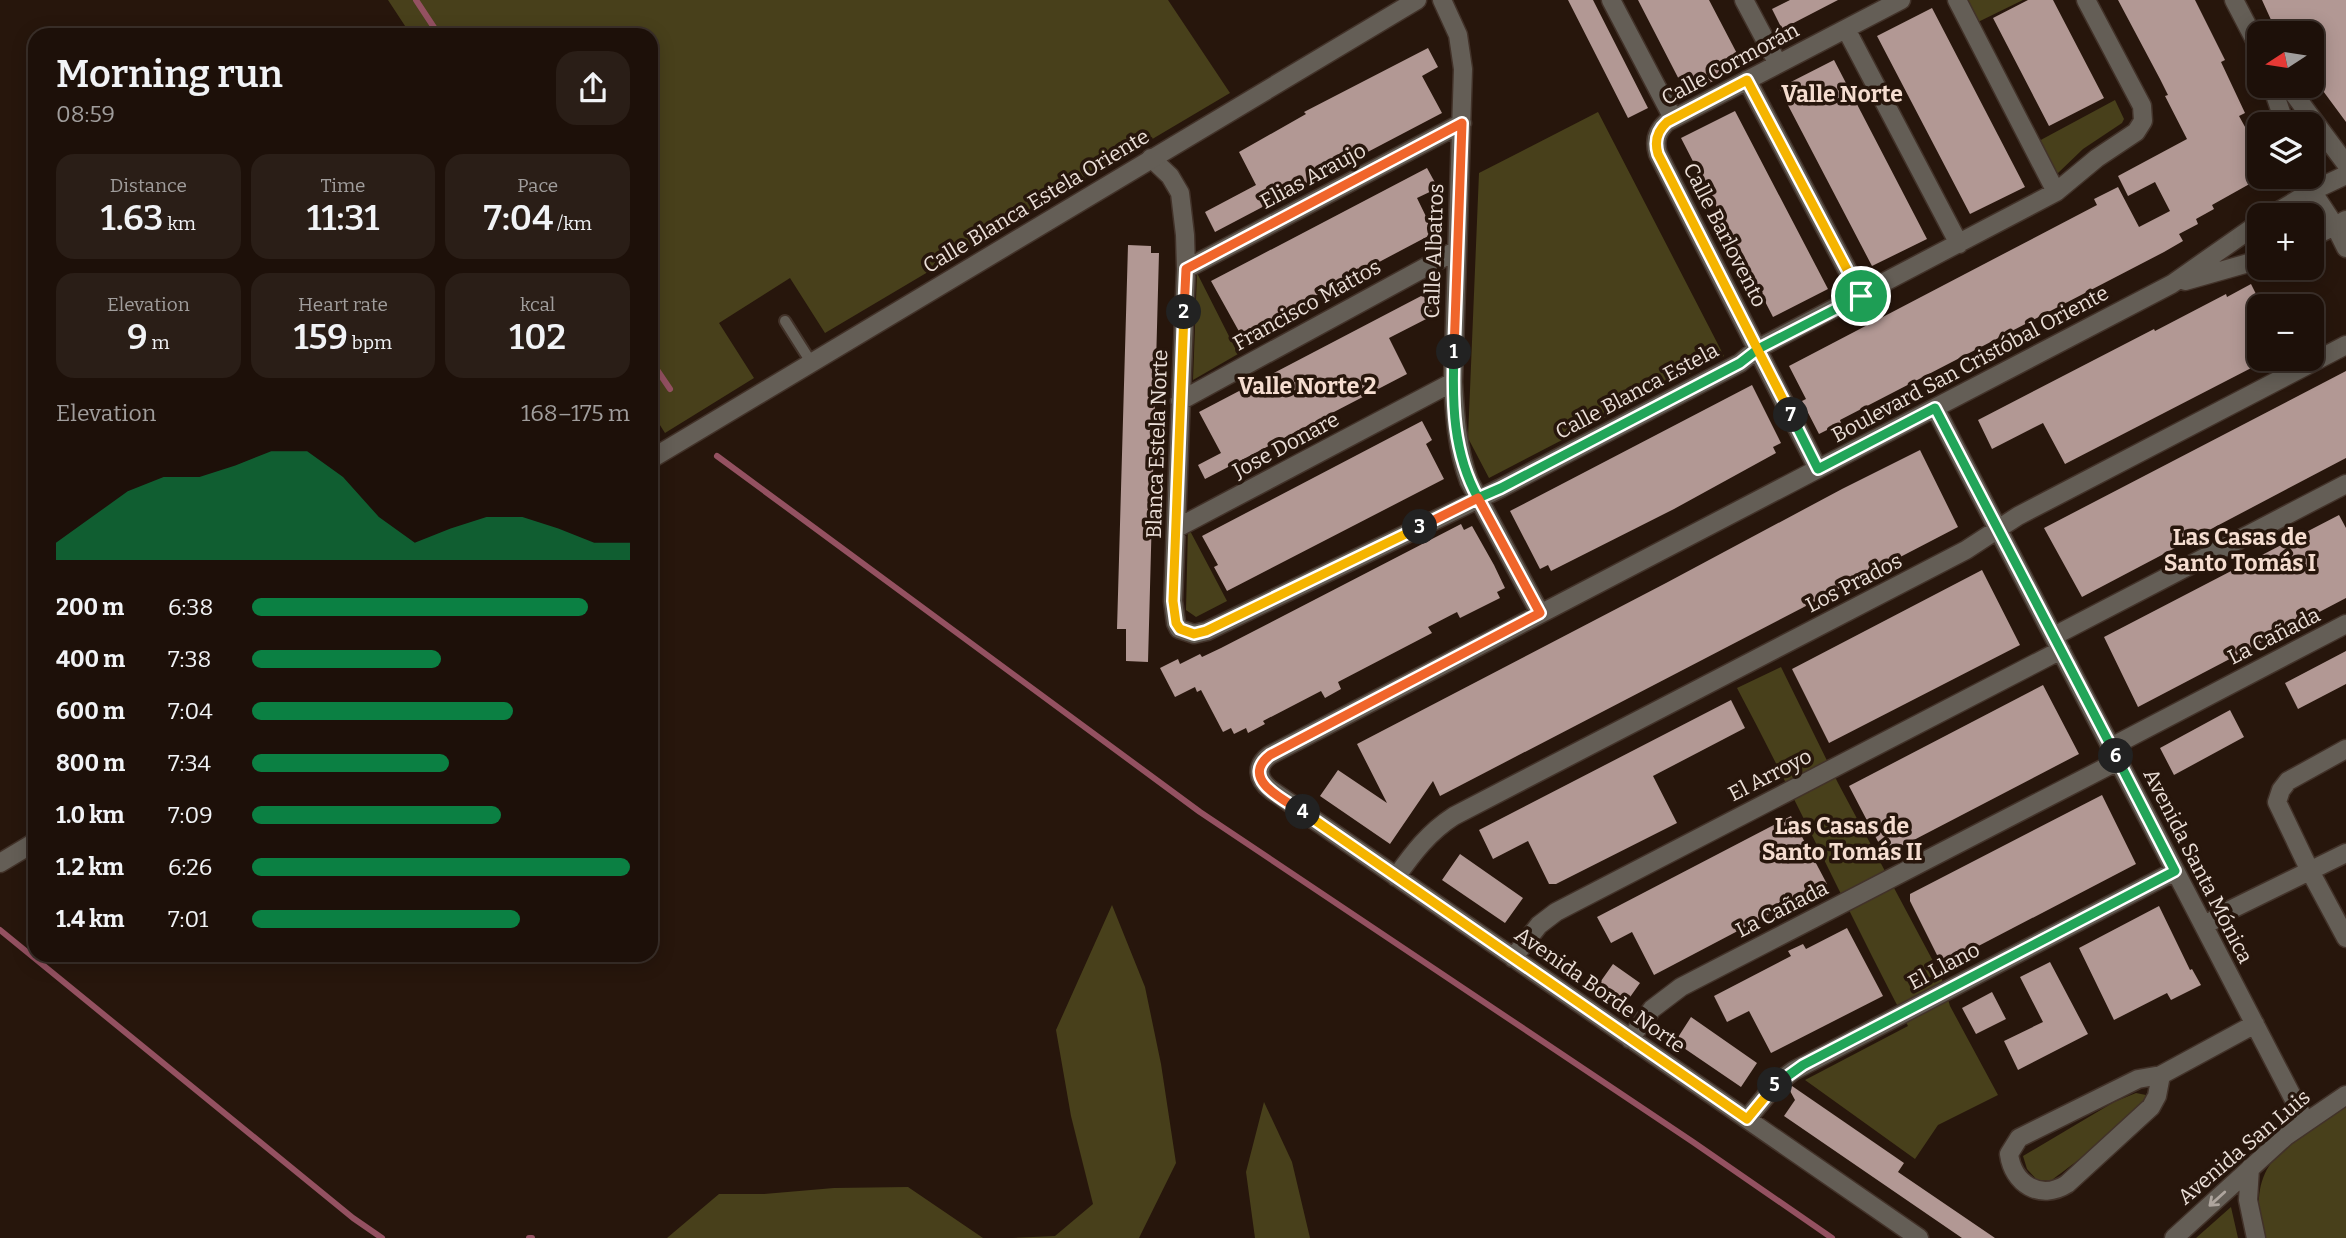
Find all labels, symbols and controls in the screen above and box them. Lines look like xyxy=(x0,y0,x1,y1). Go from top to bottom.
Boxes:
street label: Calle Cormorán xyxy=(1657,17,1803,111)
north arrow xyxy=(2247,21,2324,98)
map controls xyxy=(2247,21,2324,371)
text: Morning run xyxy=(56,51,283,97)
button: share xyxy=(556,51,630,125)
district label: Valle Norte xyxy=(1781,80,1903,108)
text: 08:59 xyxy=(56,100,115,128)
button: layers xyxy=(2247,112,2324,189)
street label: Calle Blanca Estela Oriente xyxy=(918,123,1154,279)
street label: Elias Araujo xyxy=(1256,137,1370,215)
street label: Calle Barlovento xyxy=(1677,159,1773,311)
text: Distance xyxy=(110,174,187,197)
text: Time xyxy=(321,174,365,197)
text: Pace xyxy=(517,174,558,197)
street label: Calle Albatros xyxy=(1419,183,1449,319)
text: 1.63 xyxy=(101,197,163,239)
text: 11:31 xyxy=(307,197,379,239)
text: 7:04 xyxy=(484,197,553,239)
button: + xyxy=(2247,203,2324,280)
text: km xyxy=(163,212,196,235)
text: /km xyxy=(553,212,592,235)
street label: Francisco Mattos xyxy=(1228,254,1386,356)
pin xyxy=(1831,266,1891,326)
icon: arrive xyxy=(1842,277,1880,315)
street label: Boulevard San Cristóbal Oriente xyxy=(1827,280,2113,448)
text: Elevation xyxy=(107,293,190,316)
text: Heart rate xyxy=(298,293,388,316)
text: kcal xyxy=(520,293,555,316)
pin: 2 xyxy=(1166,294,1202,330)
button: − xyxy=(2247,294,2324,371)
text: 2 xyxy=(1178,300,1189,323)
text: 9 xyxy=(127,316,148,358)
text: 159 xyxy=(294,316,348,358)
text: 102 xyxy=(509,316,566,358)
text: m xyxy=(148,331,170,354)
text: bpm xyxy=(348,331,392,354)
pin: 1 xyxy=(1436,334,1472,370)
street label: Calle Blanca Estela xyxy=(1551,337,1723,445)
text: 1 xyxy=(1449,340,1458,363)
street label: Blanca Estela Norte xyxy=(1141,349,1173,539)
district label: Valle Norte 2 xyxy=(1238,372,1376,400)
pin: 7 xyxy=(1774,398,1809,432)
text: Elevation xyxy=(56,399,156,427)
text: 168–175 m xyxy=(521,399,630,427)
text: 7 xyxy=(1785,403,1796,426)
street label: Jose Donare xyxy=(1228,406,1344,484)
pin: 3 xyxy=(1402,510,1438,544)
text: 3 xyxy=(1414,515,1425,538)
district label: Las Casas de Santo Tomás I xyxy=(2164,523,2316,577)
street label: Los Prados xyxy=(1801,548,1907,618)
text: 200 m xyxy=(56,593,124,621)
text: 6:38 xyxy=(168,593,213,621)
street label: La Cañada xyxy=(2224,601,2325,670)
text: 400 m xyxy=(56,645,125,673)
text: 7:38 xyxy=(168,645,211,673)
text: 600 m xyxy=(56,697,125,725)
text: 7:04 xyxy=(168,697,213,725)
pin: 6 xyxy=(2098,738,2134,774)
street label: El Arroyo xyxy=(1724,743,1816,807)
text: 6 xyxy=(2110,744,2121,767)
text: 800 m xyxy=(56,749,125,777)
text: 7:34 xyxy=(168,749,211,777)
street label: Avenida Santa Mónica xyxy=(2138,764,2259,968)
pin: 4 xyxy=(1286,794,1320,830)
text: 4 xyxy=(1297,800,1308,823)
text: 1.0 km xyxy=(56,801,125,829)
text: 7:09 xyxy=(168,801,213,829)
district label: Las Casas de Santo Tomás II xyxy=(1762,812,1922,866)
text: 1.2 km xyxy=(56,853,124,881)
text: 6:26 xyxy=(168,853,212,881)
street label: La Cañada xyxy=(1732,874,1833,943)
text: 1.4 km xyxy=(56,905,124,933)
text: 7:01 xyxy=(168,905,208,933)
street label: Avenida Borde Norte xyxy=(1510,921,1690,1059)
street label: El Llano xyxy=(1904,936,1984,996)
pin: 5 xyxy=(1758,1068,1792,1102)
text: 5 xyxy=(1769,1073,1780,1096)
street label: Avenida San Luis xyxy=(2172,1084,2316,1210)
one-way arrow xyxy=(2209,1190,2226,1207)

